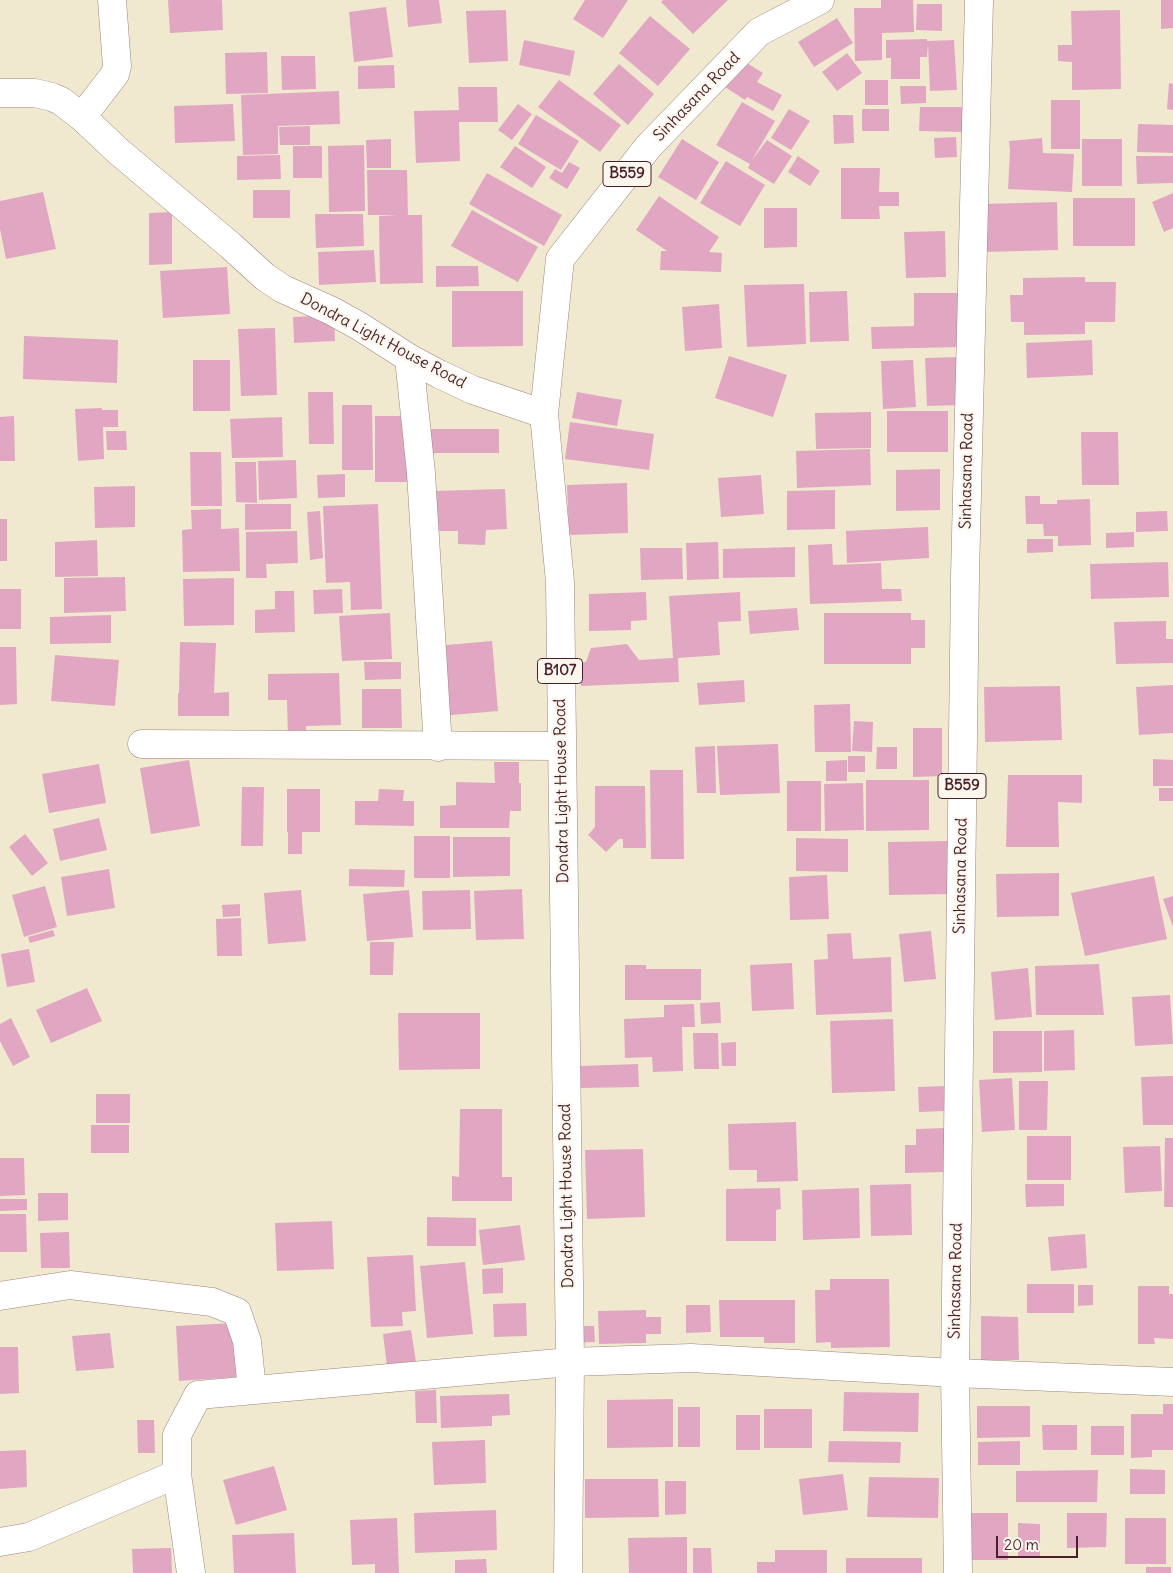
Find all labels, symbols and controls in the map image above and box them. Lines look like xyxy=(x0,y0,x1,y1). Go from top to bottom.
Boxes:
street label: Sinhasana Road xyxy=(650,49,744,145)
road number: B559 xyxy=(603,162,651,186)
street label: Dondra Light House Road xyxy=(297,289,469,393)
street label: Sinhasana Road xyxy=(956,413,978,529)
road number: B107 xyxy=(538,658,582,684)
street label: Dondra Light House Road xyxy=(551,698,573,884)
road number: B559 xyxy=(938,774,986,798)
street label: Sinhasana Road xyxy=(950,818,972,934)
street label: Dondra Light House Road xyxy=(556,1103,578,1289)
street label: Sinhasana Road xyxy=(945,1223,967,1339)
scale bar xyxy=(998,1526,1080,1558)
text: 20 m xyxy=(1004,1535,1039,1554)

